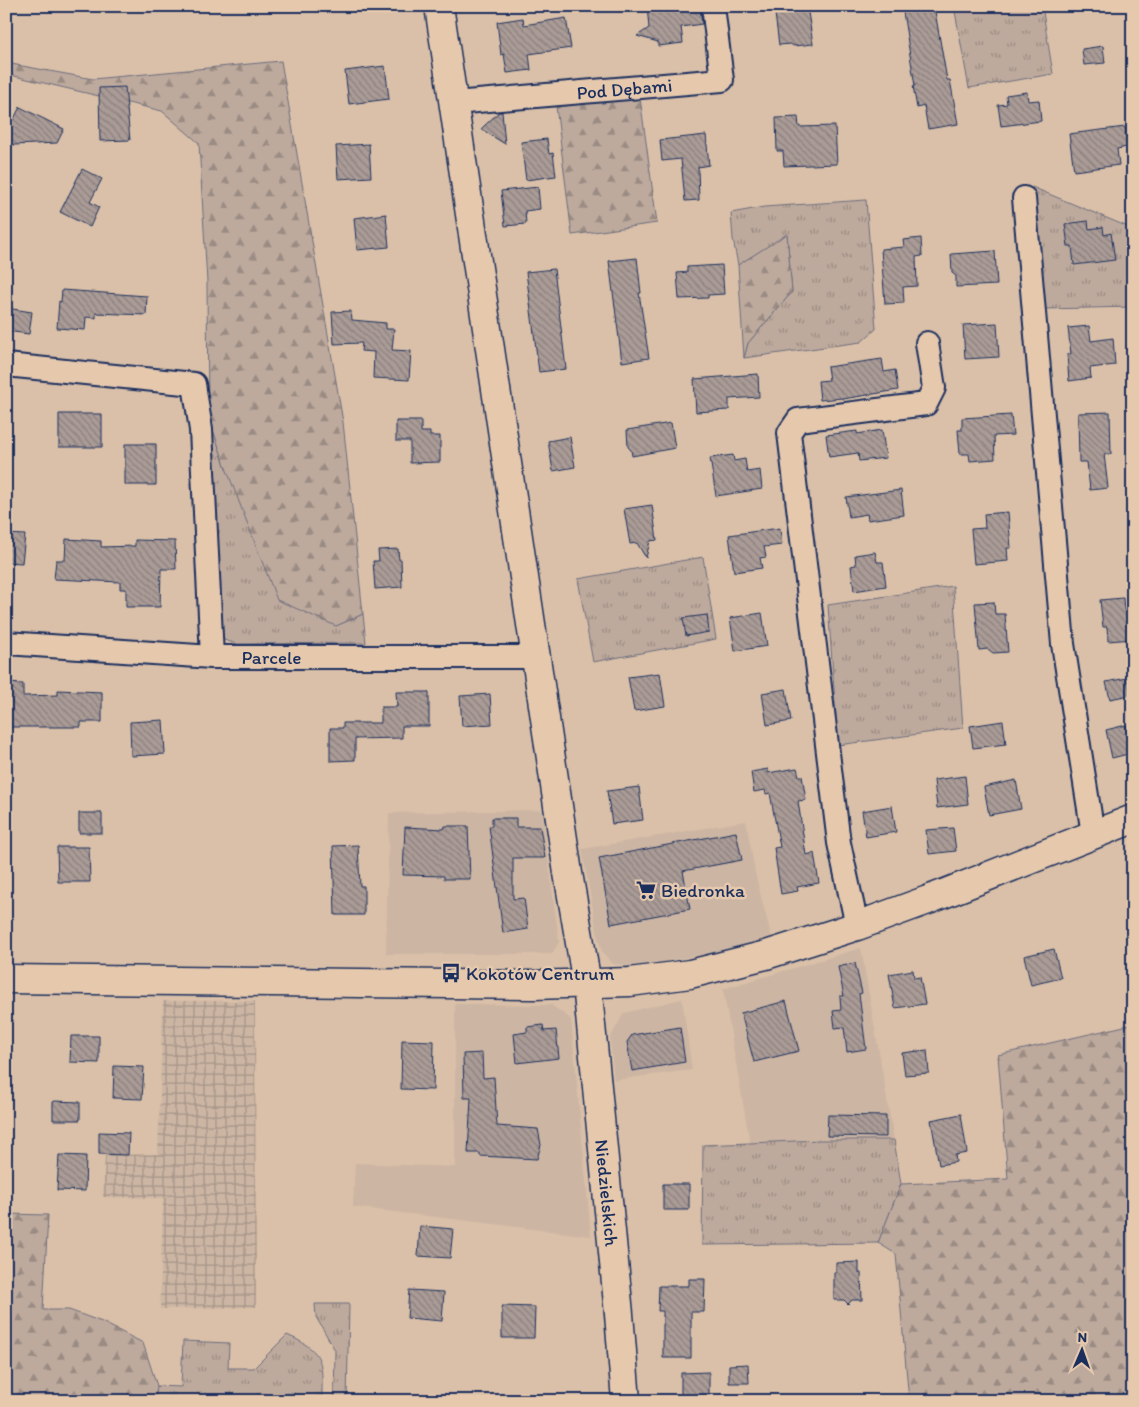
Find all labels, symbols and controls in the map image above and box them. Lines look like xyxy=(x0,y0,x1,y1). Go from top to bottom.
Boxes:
street label: Pod Dębami xyxy=(576,73,673,104)
street label: Parcele xyxy=(242,646,302,669)
supermarket icon: Biedronka xyxy=(635,879,657,901)
place label: Biedronka xyxy=(661,879,745,902)
bus stop icon: Kokotów Centrum xyxy=(440,962,462,984)
place label: Kokotów Centrum xyxy=(466,962,615,985)
street label: Niedzielskich xyxy=(591,1138,624,1248)
north arrow xyxy=(1056,1324,1106,1374)
text: N xyxy=(1077,1329,1087,1346)

